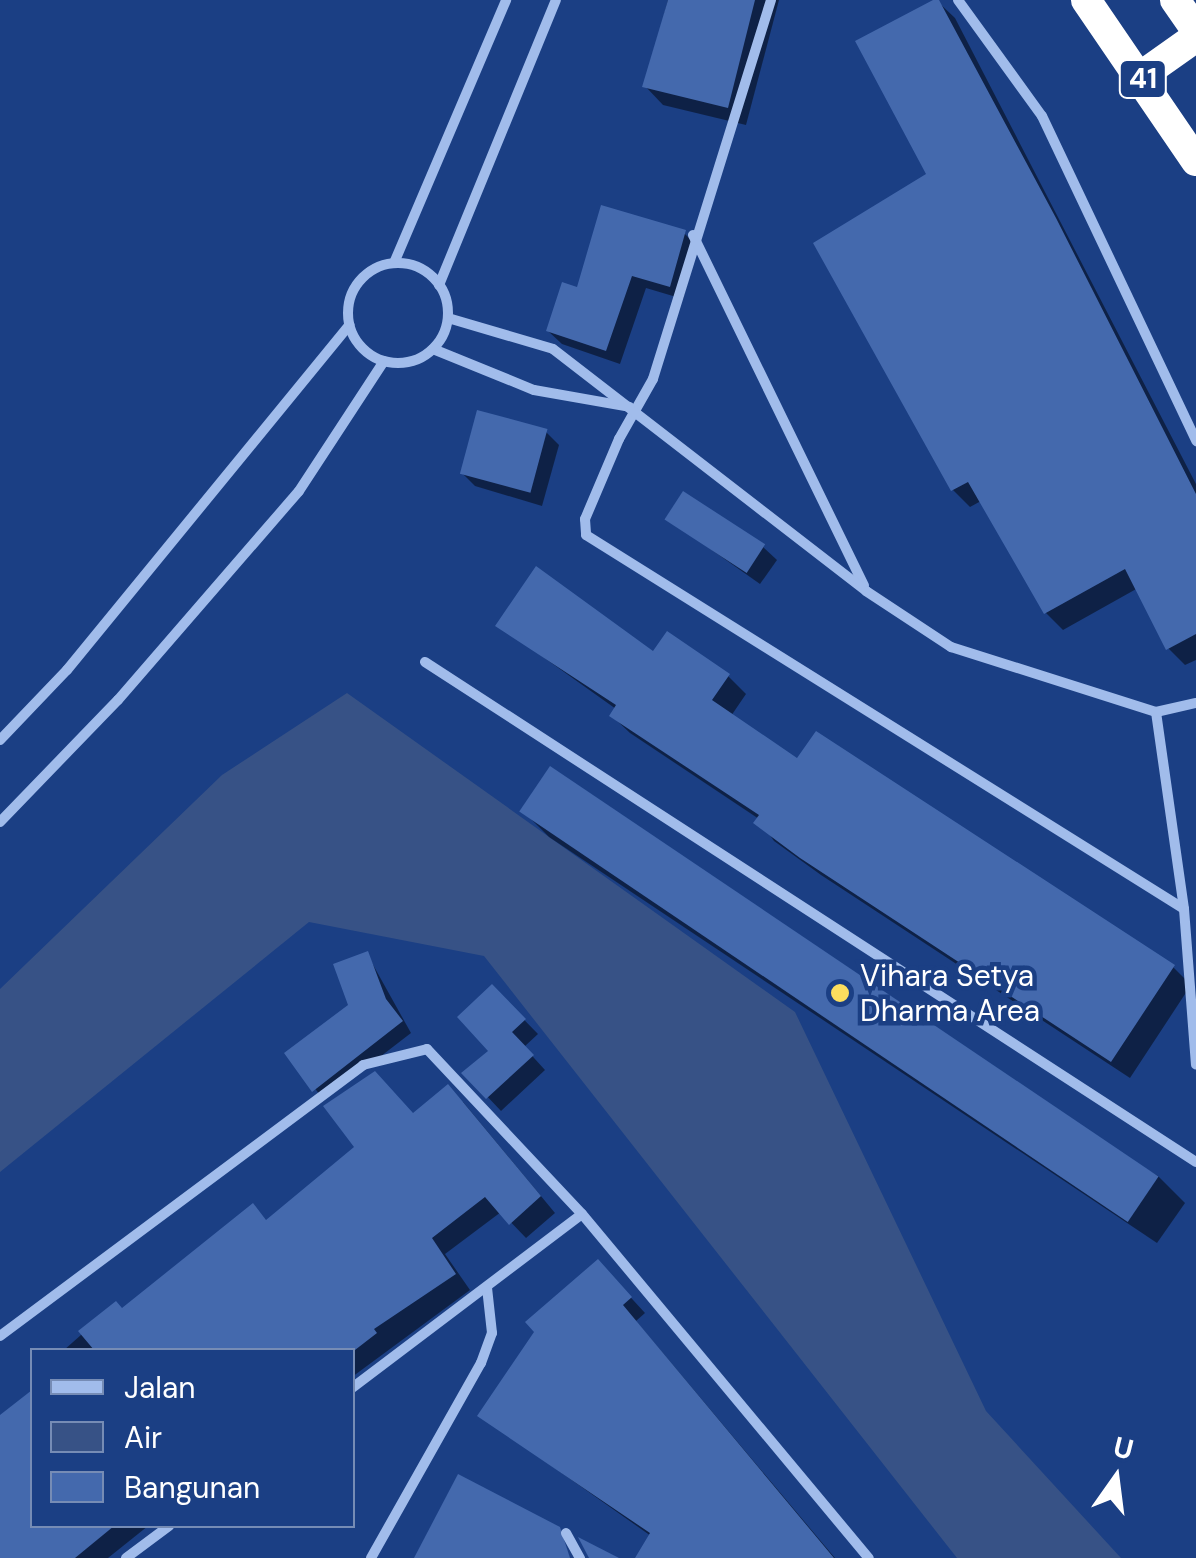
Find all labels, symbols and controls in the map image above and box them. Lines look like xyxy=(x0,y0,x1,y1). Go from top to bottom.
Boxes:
road number: 41 xyxy=(1118,56,1168,102)
place label: Vihara Setya Dharma Area xyxy=(860,958,1040,1028)
marker: Vihara Setya Dharma Area xyxy=(829,982,851,1004)
legend xyxy=(30,1348,355,1528)
text: Jalan xyxy=(124,1368,196,1407)
text: Air xyxy=(124,1418,162,1457)
north arrow xyxy=(1066,1428,1166,1528)
text: U xyxy=(1110,1428,1137,1469)
text: Bangunan xyxy=(124,1468,260,1507)

